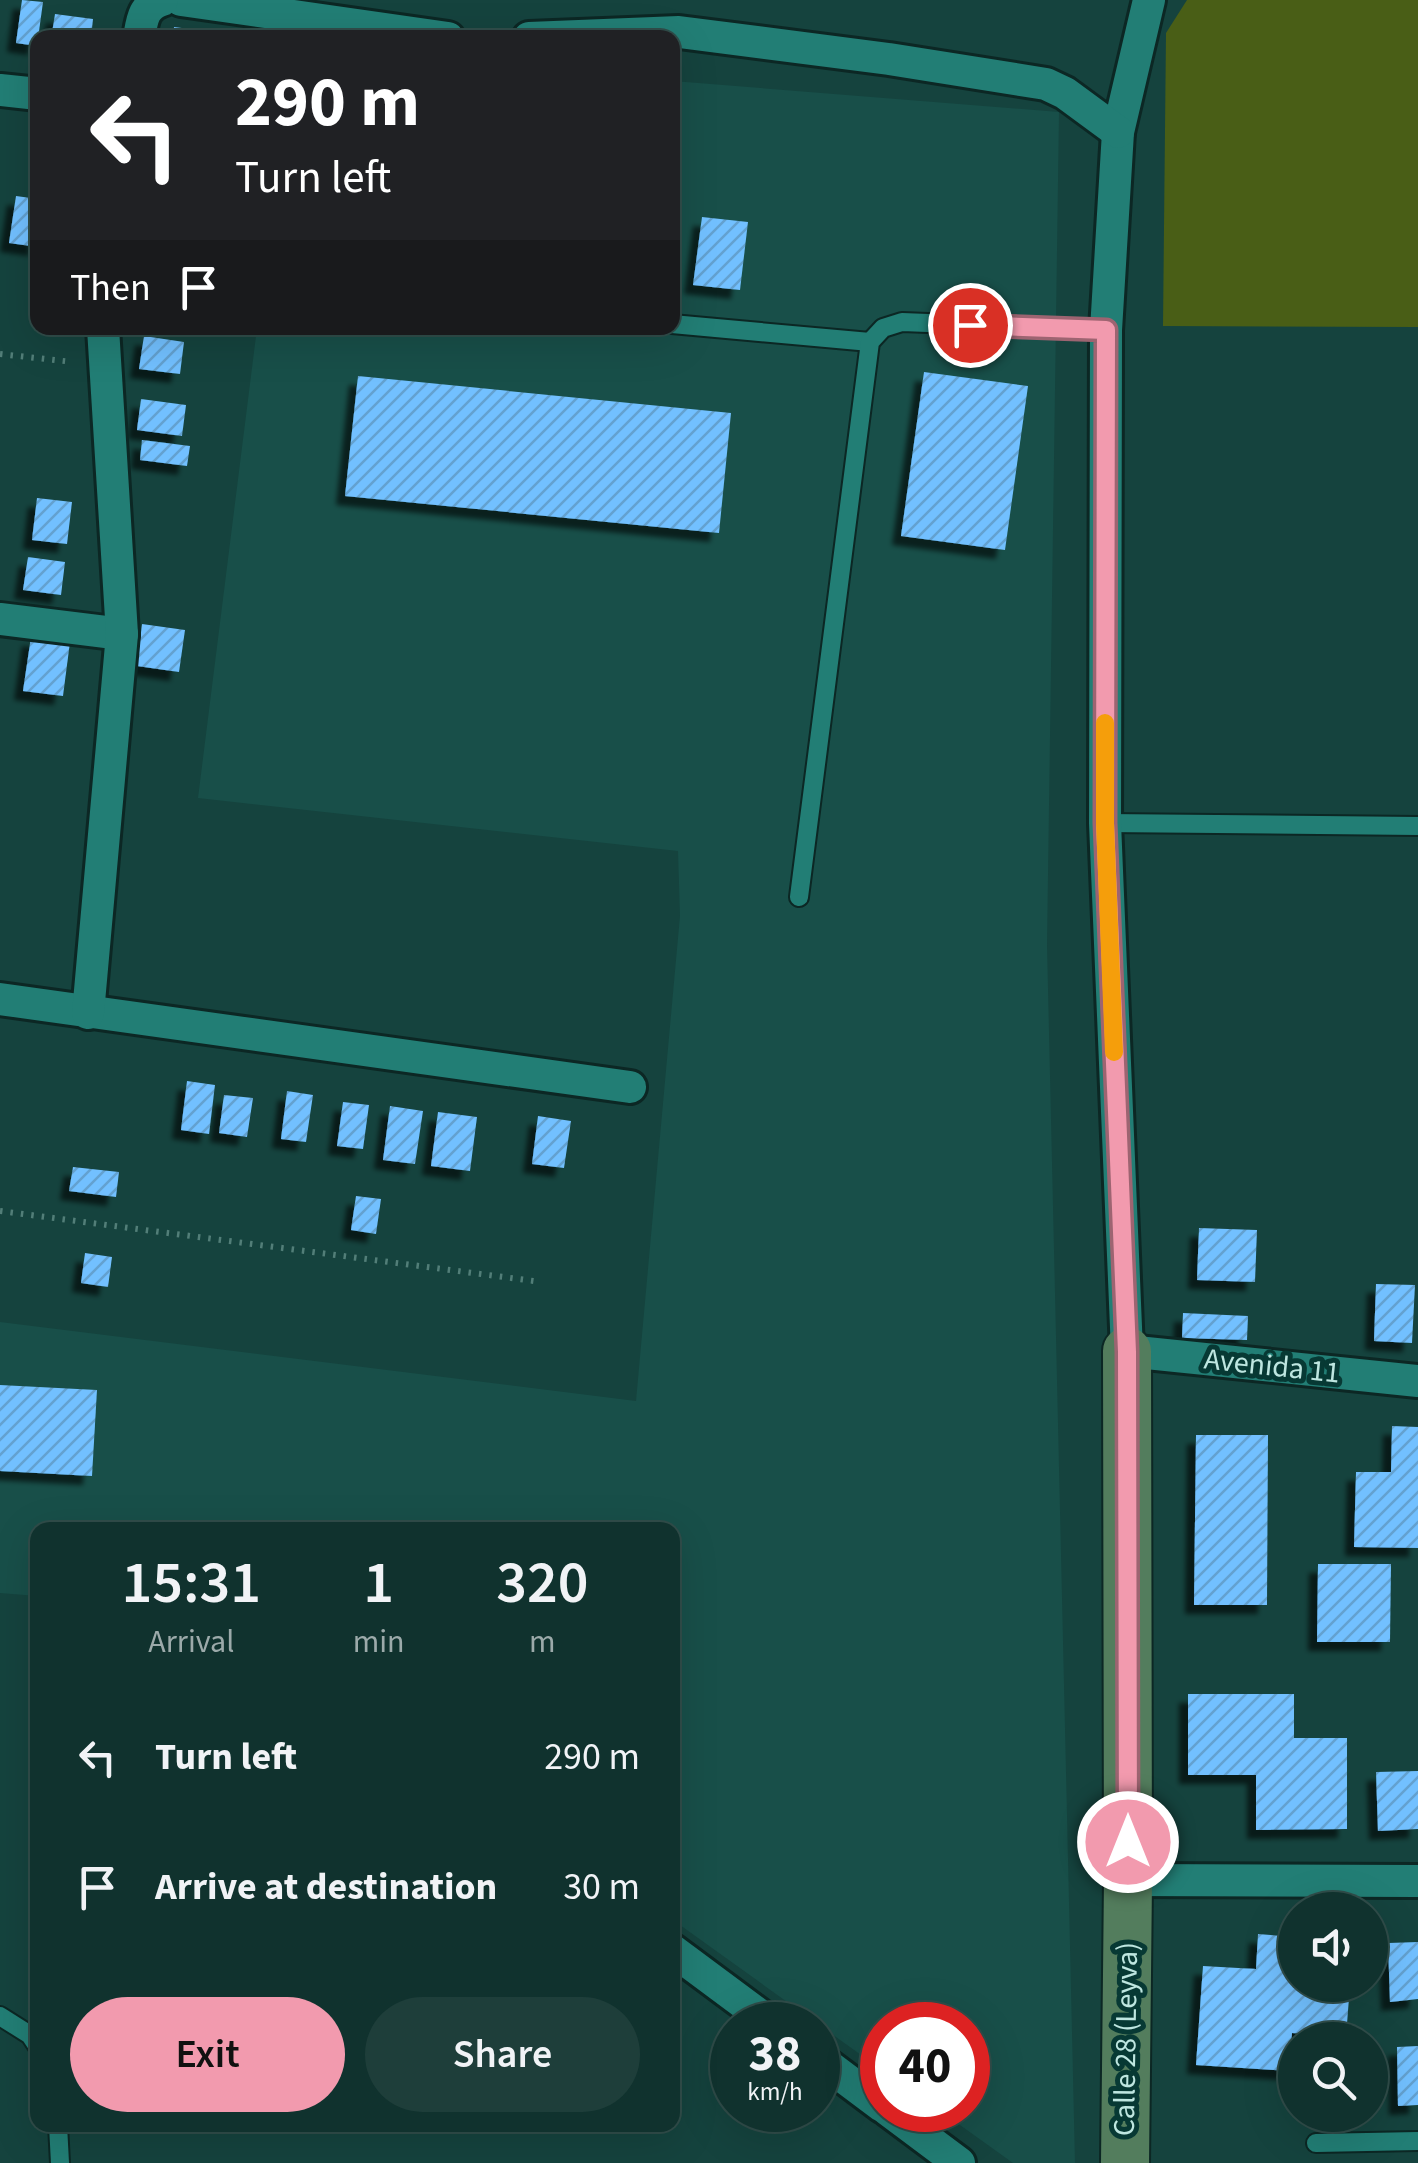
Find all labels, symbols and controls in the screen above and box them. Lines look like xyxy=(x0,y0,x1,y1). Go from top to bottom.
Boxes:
text: 290 m xyxy=(235,53,420,153)
icon: left xyxy=(70,70,200,200)
text: Turn left xyxy=(235,146,391,210)
icon: arrive xyxy=(171,260,226,315)
text: Then xyxy=(70,261,151,315)
pin xyxy=(928,283,1013,368)
icon: arrive xyxy=(943,298,998,353)
street label: Avenida 11 xyxy=(1202,1337,1342,1395)
text: 15:31 xyxy=(122,1541,261,1626)
text: 1 xyxy=(363,1541,394,1626)
text: 320 xyxy=(496,1541,588,1626)
text: Arrival xyxy=(148,1619,234,1665)
text: min xyxy=(353,1619,405,1665)
text: m xyxy=(529,1619,556,1665)
icon: left xyxy=(70,1730,125,1785)
text: Turn left xyxy=(155,1730,297,1784)
text: 290 m xyxy=(544,1730,640,1784)
position arrow xyxy=(1076,1790,1180,1894)
icon: arrive xyxy=(70,1860,125,1915)
text: Arrive at destination xyxy=(155,1860,497,1914)
text: 30 m xyxy=(563,1860,640,1914)
map controls xyxy=(1278,1892,1388,2132)
button: sound xyxy=(1278,1892,1388,2002)
street label: Calle 28 (Leyva) xyxy=(1103,1942,1149,2136)
button: Exit xyxy=(70,1997,345,2112)
button: Share xyxy=(365,1997,640,2112)
speed limit sign: 40 xyxy=(860,2002,990,2132)
text: 38 xyxy=(749,2019,801,2090)
button: search xyxy=(1278,2022,1388,2132)
text: km/h xyxy=(747,2074,803,2110)

